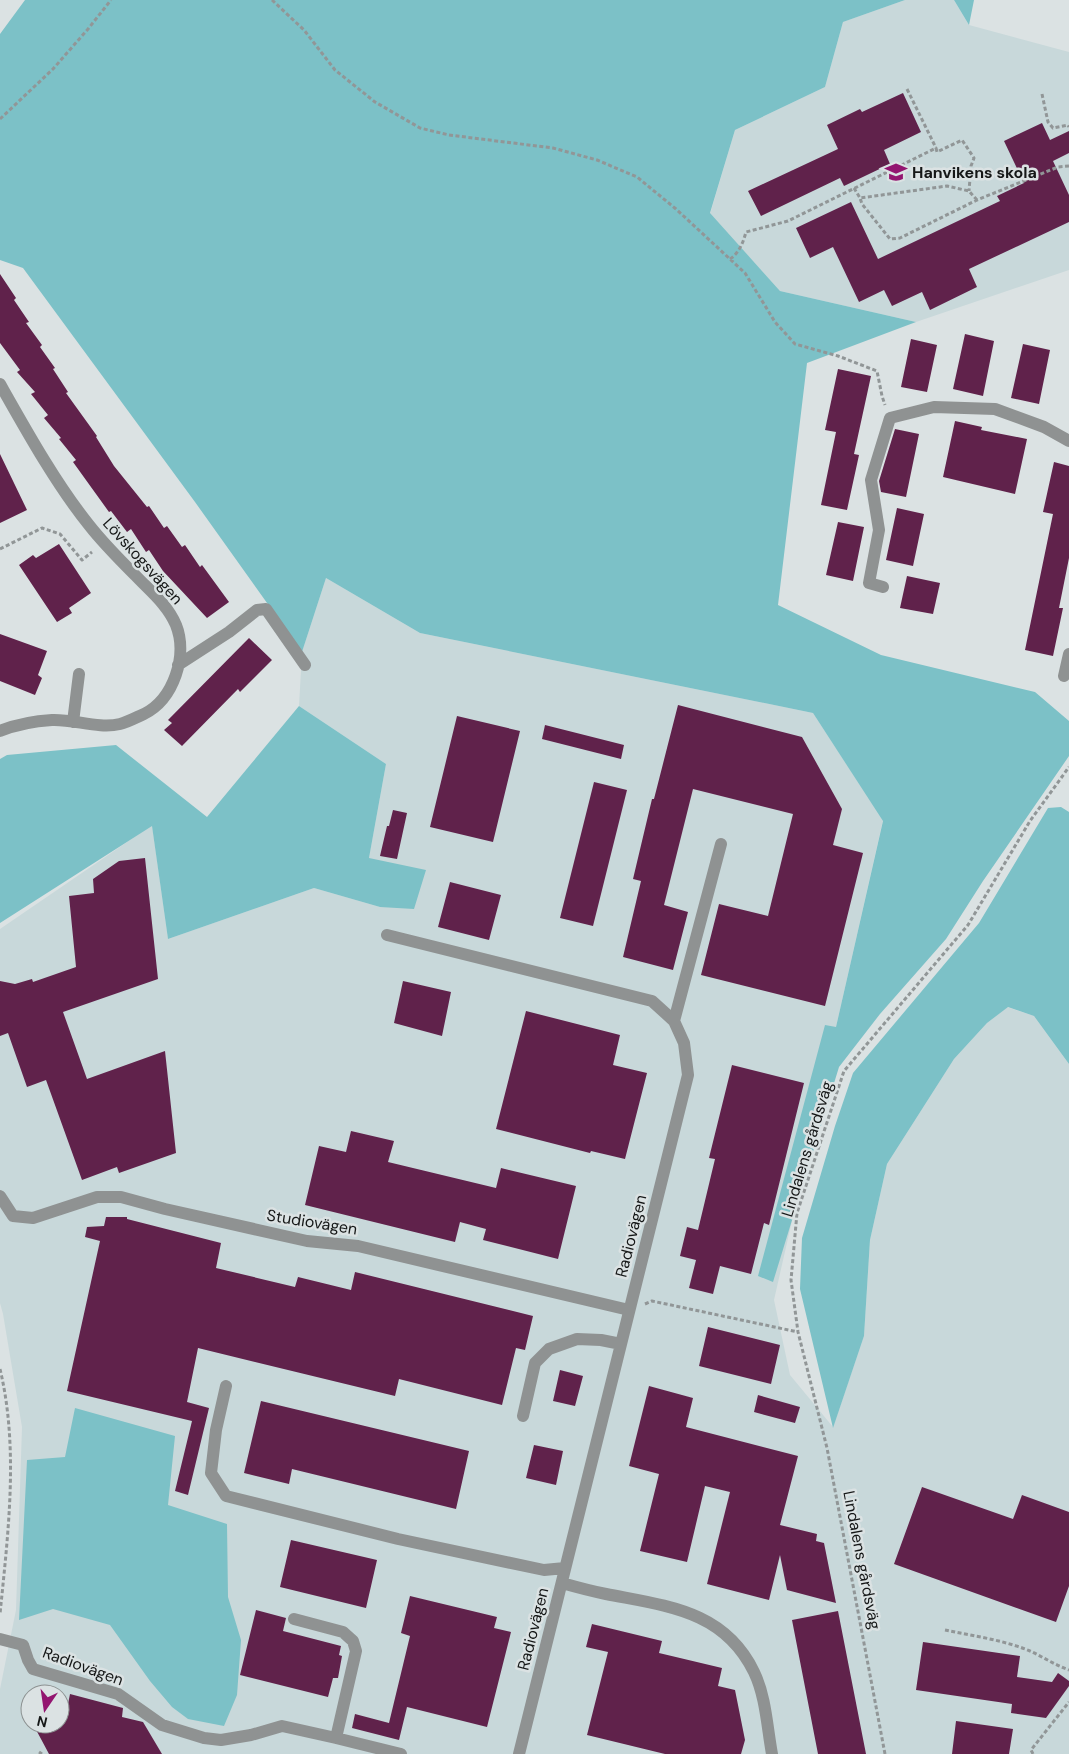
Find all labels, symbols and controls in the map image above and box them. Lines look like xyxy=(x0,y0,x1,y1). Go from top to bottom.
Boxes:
school or university icon: Hanvikens skola xyxy=(883,159,909,185)
place label: Hanvikens skola xyxy=(912,162,1037,183)
street label: Lövskogsvägen xyxy=(98,513,188,609)
street label: Lindalens gårdsväg xyxy=(776,1079,838,1219)
street label: Radiovägen xyxy=(611,1192,651,1280)
street label: Studiovägen xyxy=(265,1204,359,1240)
street label: Lindalens gårdsväg xyxy=(838,1489,886,1631)
street label: Radiovägen xyxy=(513,1585,553,1673)
street label: Radiovägen xyxy=(40,1642,126,1690)
north arrow xyxy=(20,1684,70,1734)
text: N xyxy=(35,1712,49,1732)

